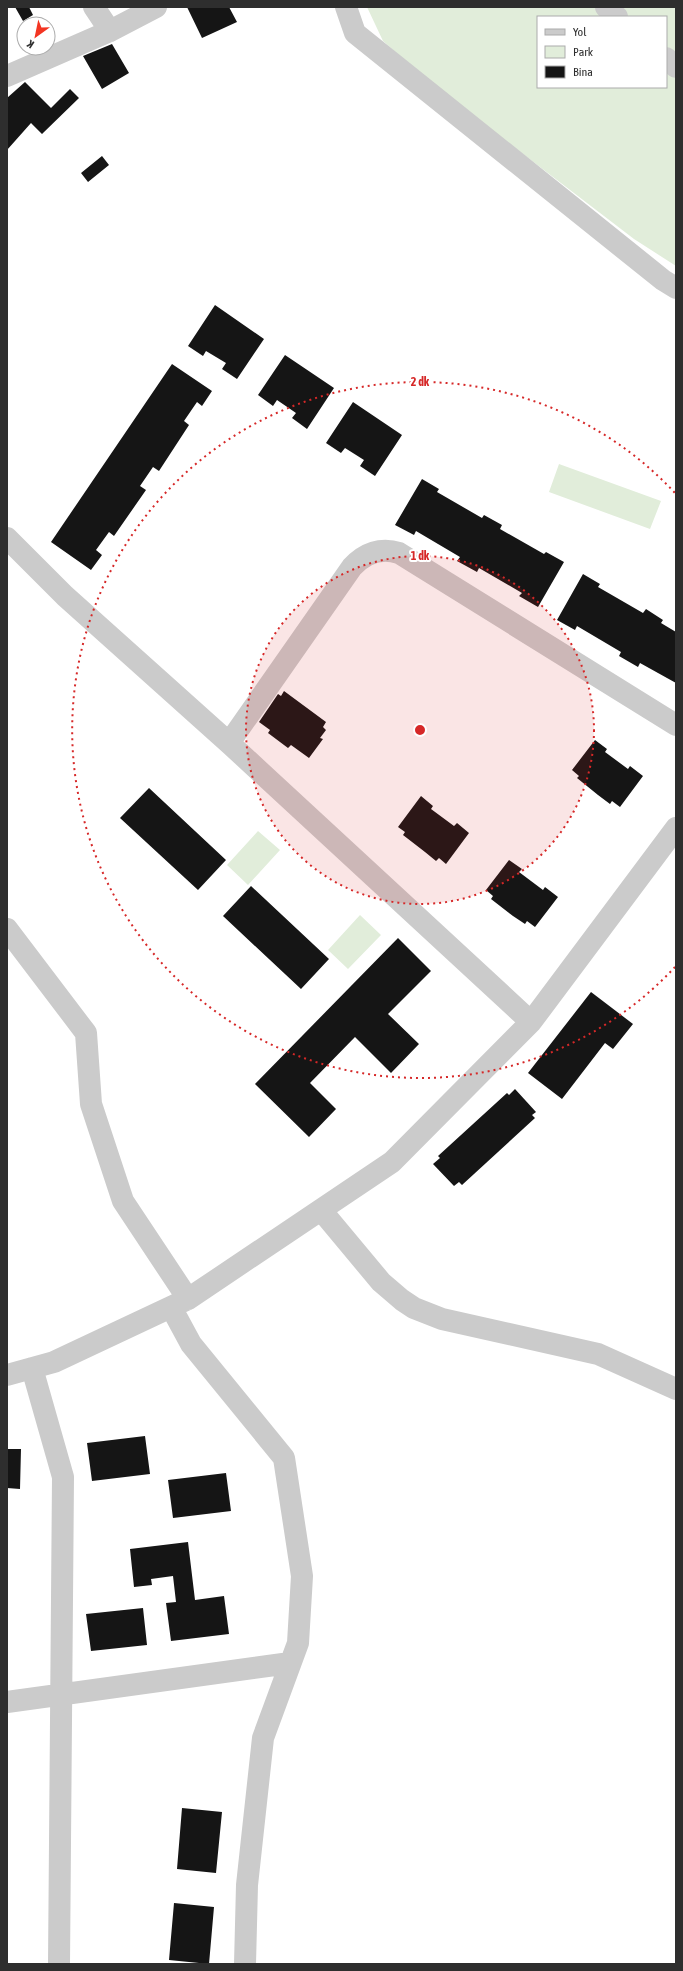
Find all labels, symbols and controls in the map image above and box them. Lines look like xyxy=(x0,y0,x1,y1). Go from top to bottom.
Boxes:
north arrow xyxy=(16,16,56,56)
legend xyxy=(537,16,667,88)
text: Yol xyxy=(573,25,587,39)
text: K xyxy=(25,38,36,51)
text: Park xyxy=(573,45,594,59)
text: Bina xyxy=(573,65,593,79)
text: 2 dk xyxy=(411,375,430,389)
text: 1 dk xyxy=(411,549,430,563)
centre of rings xyxy=(413,723,427,737)

